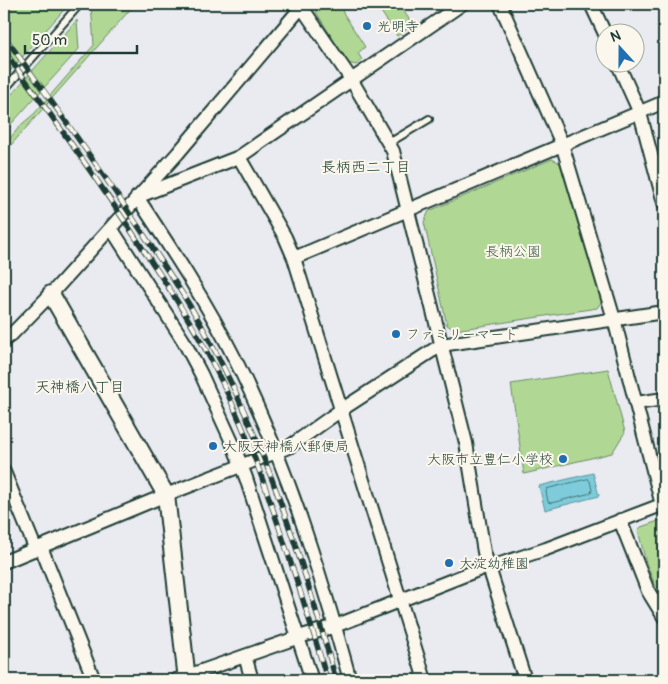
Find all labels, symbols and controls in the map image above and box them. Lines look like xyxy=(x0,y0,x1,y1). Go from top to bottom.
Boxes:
place label: 光明寺 xyxy=(377,18,419,35)
marker: 光明寺 xyxy=(361,20,373,32)
scale bar xyxy=(25,22,138,54)
north arrow xyxy=(596,22,646,72)
text: N xyxy=(608,27,623,46)
text: 50 m xyxy=(32,31,67,50)
district label: 長柄西二丁目 xyxy=(321,158,411,177)
park label: 長柄公園 xyxy=(485,243,541,260)
place label: ファミリーマート xyxy=(406,326,518,343)
marker: ファミリーマート xyxy=(390,328,402,340)
district label: 天神橋八丁目 xyxy=(35,378,125,397)
place label: 大阪天神橋八郵便局 xyxy=(223,438,349,455)
marker: 大阪天神橋八郵便局 xyxy=(207,440,219,452)
place label: 大阪市立豊仁小学校 xyxy=(427,451,553,468)
marker: 大阪市立豊仁小学校 xyxy=(557,453,569,465)
place label: 大淀幼稚園 xyxy=(459,555,529,572)
marker: 大淀幼稚園 xyxy=(443,557,455,569)

